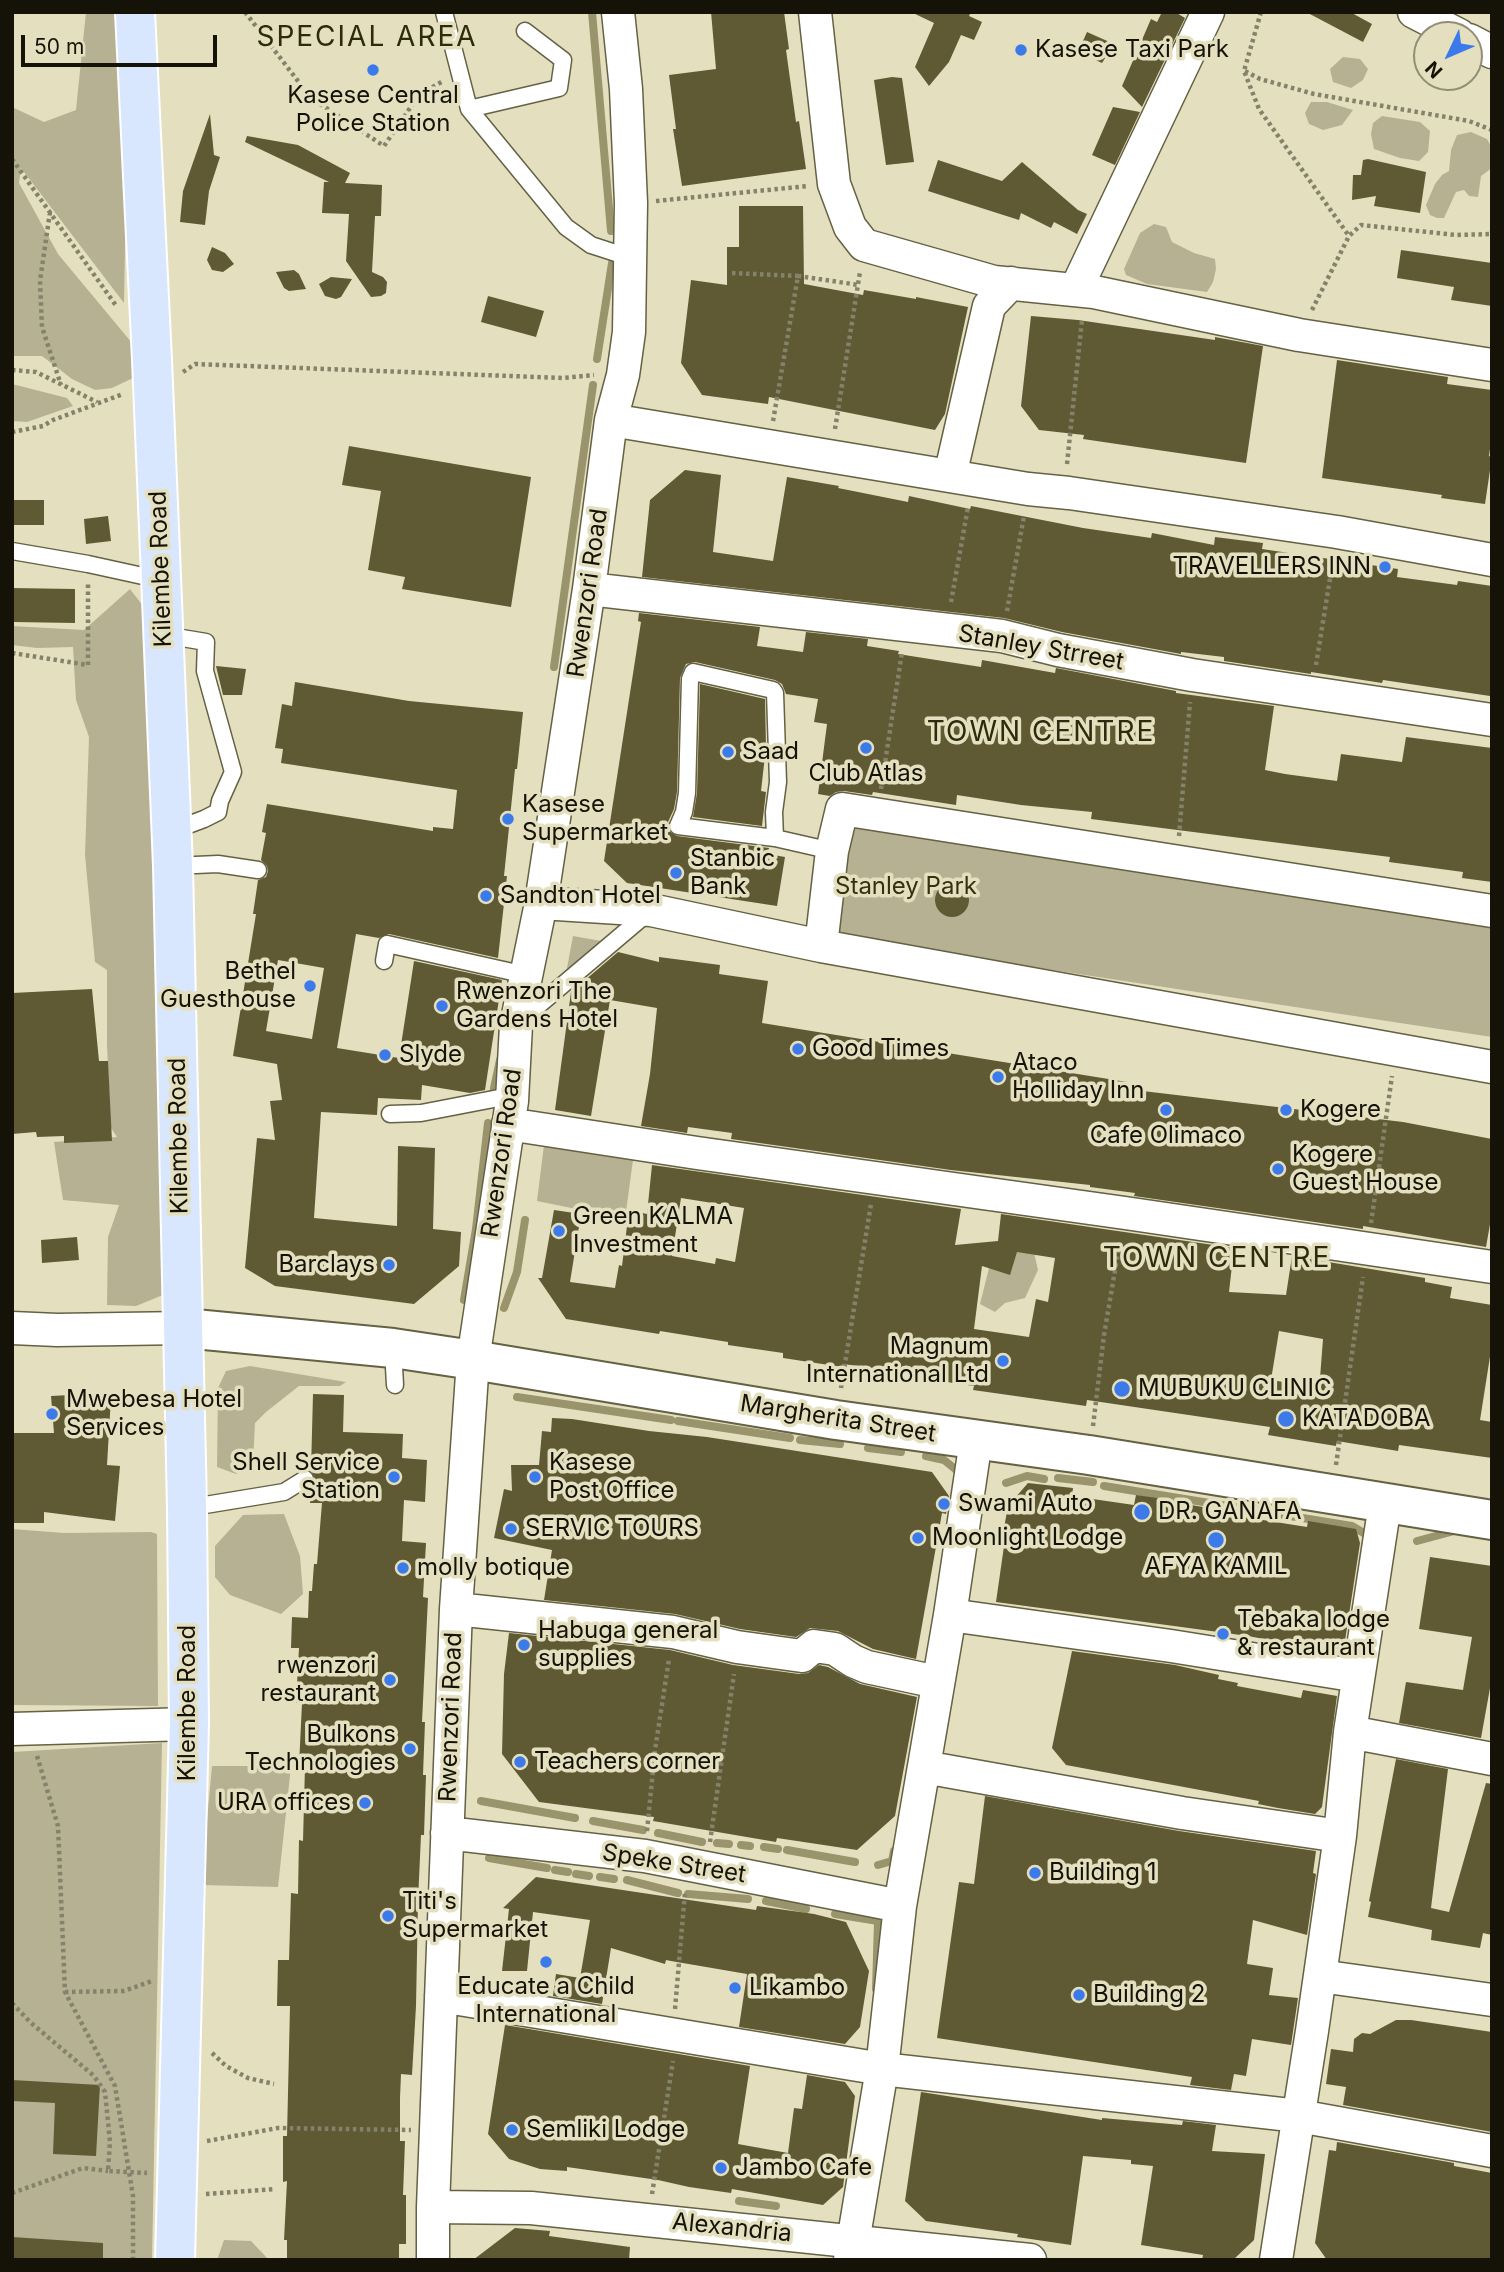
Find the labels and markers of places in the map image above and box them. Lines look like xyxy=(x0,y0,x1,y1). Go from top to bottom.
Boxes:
place label: Kasese Taxi Park xyxy=(1035,36,1229,64)
marker: Kasese Taxi Park xyxy=(1013,42,1029,58)
marker: Kasese Central Police Station xyxy=(365,62,381,78)
place label: Kasese Central Police Station xyxy=(287,82,459,138)
place label: TRAVELLERS INN xyxy=(1172,553,1371,581)
marker: TRAVELLERS INN xyxy=(1377,559,1393,575)
place label: Saad xyxy=(742,738,799,766)
marker: Club Atlas xyxy=(858,740,874,756)
marker: Saad xyxy=(720,744,736,760)
place label: Club Atlas xyxy=(809,760,923,788)
place label: Kasese Supermarket xyxy=(522,791,668,847)
marker: Kasese Supermarket xyxy=(500,811,516,827)
place label: Stanbic Bank xyxy=(690,845,775,901)
marker: Stanbic Bank xyxy=(668,865,684,881)
place label: Sandton Hotel xyxy=(500,882,661,910)
marker: Sandton Hotel xyxy=(478,888,494,904)
place label: Bethel Guesthouse xyxy=(160,958,296,1014)
marker: Bethel Guesthouse xyxy=(302,978,318,994)
place label: Rwenzori The Gardens Hotel xyxy=(456,978,618,1034)
marker: Rwenzori The Gardens Hotel xyxy=(434,998,450,1014)
place label: Good Times xyxy=(812,1035,949,1063)
place label: Slyde xyxy=(399,1041,462,1069)
marker: Good Times xyxy=(790,1041,806,1057)
marker: Slyde xyxy=(377,1047,393,1063)
place label: Ataco Holliday Inn xyxy=(1012,1049,1145,1105)
marker: Ataco Holliday Inn xyxy=(990,1069,1006,1085)
place label: Kogere xyxy=(1300,1096,1381,1124)
marker: Cafe Olimaco xyxy=(1158,1102,1174,1118)
marker: Kogere xyxy=(1278,1102,1294,1118)
place label: Cafe Olimaco xyxy=(1090,1122,1242,1150)
place label: Kogere Guest House xyxy=(1292,1141,1438,1197)
marker: Kogere Guest House xyxy=(1270,1161,1286,1177)
place label: Green KALMA Investment xyxy=(573,1203,733,1259)
marker: Green KALMA Investment xyxy=(551,1223,567,1239)
place label: Barclays xyxy=(278,1251,375,1279)
marker: Barclays xyxy=(381,1257,397,1273)
place label: Magnum International Ltd xyxy=(806,1333,989,1389)
marker: Magnum International Ltd xyxy=(995,1353,1011,1369)
place label: MUBUKU CLINIC xyxy=(1138,1375,1331,1403)
marker: MUBUKU CLINIC xyxy=(1112,1379,1132,1399)
place label: Mwebesa Hotel Services xyxy=(66,1386,242,1442)
place label: KATADOBA xyxy=(1302,1405,1431,1433)
marker: Mwebesa Hotel Services xyxy=(44,1406,60,1422)
marker: KATADOBA xyxy=(1276,1409,1296,1429)
place label: Shell Service Station xyxy=(232,1449,380,1505)
place label: Kasese Post Office xyxy=(549,1449,675,1505)
marker: Shell Service Station xyxy=(386,1469,402,1485)
marker: Kasese Post Office xyxy=(527,1469,543,1485)
place label: Swami Auto xyxy=(958,1490,1093,1518)
marker: Swami Auto xyxy=(936,1496,952,1512)
place label: DR. GANAFA xyxy=(1158,1498,1302,1526)
marker: DR. GANAFA xyxy=(1132,1502,1152,1522)
place label: SERVIC TOURS xyxy=(525,1515,699,1543)
marker: SERVIC TOURS xyxy=(503,1521,519,1537)
place label: Moonlight Lodge xyxy=(932,1524,1123,1552)
marker: Moonlight Lodge xyxy=(910,1530,926,1546)
marker: AFYA KAMIL xyxy=(1206,1530,1226,1550)
place label: AFYA KAMIL xyxy=(1145,1553,1287,1581)
place label: molly botique xyxy=(417,1554,570,1582)
marker: molly botique xyxy=(395,1560,411,1576)
place label: Tebaka lodge & restaurant xyxy=(1237,1606,1390,1662)
place label: Habuga general supplies xyxy=(538,1617,718,1673)
marker: Tebaka lodge & restaurant xyxy=(1215,1626,1231,1642)
marker: Habuga general supplies xyxy=(516,1637,532,1653)
place label: rwenzori restaurant xyxy=(261,1652,376,1708)
marker: rwenzori restaurant xyxy=(382,1672,398,1688)
place label: Bulkons Technologies xyxy=(245,1721,396,1777)
marker: Bulkons Technologies xyxy=(402,1741,418,1757)
place label: Teachers corner xyxy=(534,1748,720,1776)
marker: Teachers corner xyxy=(512,1754,528,1770)
place label: URA offices xyxy=(217,1789,351,1817)
marker: URA offices xyxy=(357,1795,373,1811)
place label: Building 1 xyxy=(1049,1859,1156,1887)
marker: Building 1 xyxy=(1027,1865,1043,1881)
place label: Titi's Supermarket xyxy=(402,1888,548,1944)
marker: Titi's Supermarket xyxy=(380,1908,396,1924)
marker: Educate a Child International xyxy=(538,1954,554,1970)
place label: Educate a Child International xyxy=(457,1973,635,2029)
place label: Likambo xyxy=(749,1974,845,2002)
marker: Likambo xyxy=(727,1980,743,1996)
place label: Building 2 xyxy=(1093,1981,1205,2009)
marker: Building 2 xyxy=(1071,1987,1087,2003)
place label: Semliki Lodge xyxy=(526,2116,685,2144)
marker: Semliki Lodge xyxy=(504,2122,520,2138)
place label: Jambo Cafe xyxy=(735,2154,872,2182)
marker: Jambo Cafe xyxy=(713,2160,729,2176)

